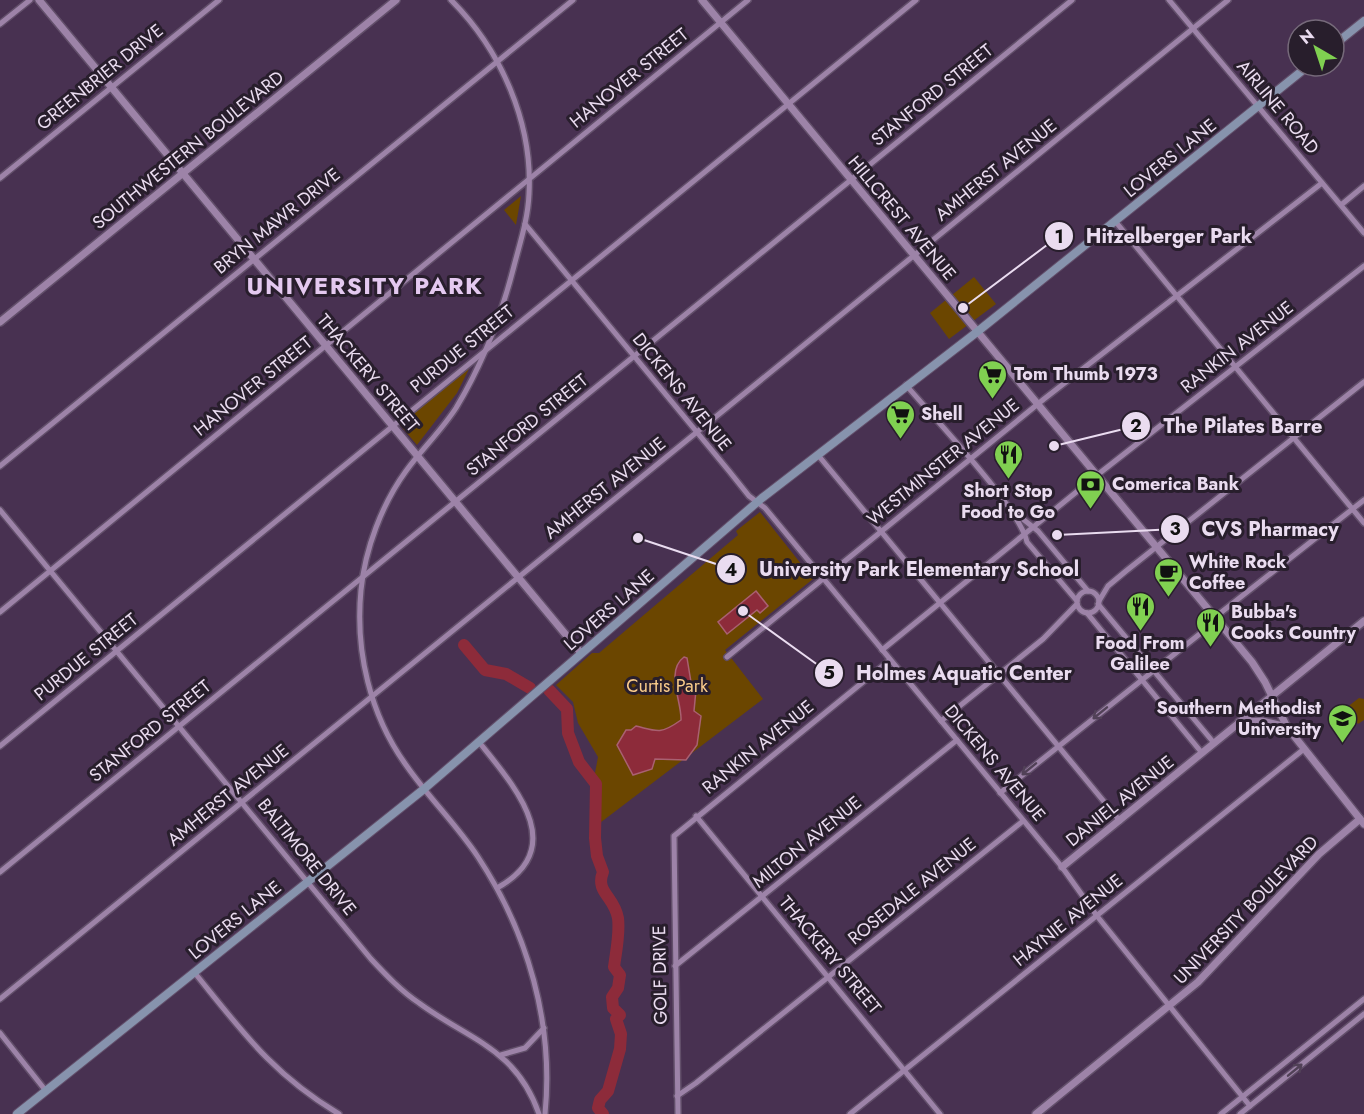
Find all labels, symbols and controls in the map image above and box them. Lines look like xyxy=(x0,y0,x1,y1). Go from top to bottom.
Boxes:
street label: GREENBRIER DRIVE xyxy=(31,18,169,136)
north arrow xyxy=(1286,18,1346,78)
street label: HANOVER STREET xyxy=(564,22,694,134)
text: N xyxy=(1295,24,1319,50)
street label: STANFORD STREET xyxy=(866,37,999,152)
street label: AIRLINE ROAD xyxy=(1231,54,1325,160)
street label: SOUTHWESTERN BOULEVARD xyxy=(87,64,289,236)
street label: LOVERS LANE xyxy=(1118,112,1222,204)
street label: AMHERST AVENUE xyxy=(930,113,1062,227)
street label: HILLCREST AVENUE xyxy=(842,150,962,286)
street label: BRYN MAWR DRIVE xyxy=(208,162,346,280)
callout: Hitzelberger Park xyxy=(1044,217,1264,255)
text: Hitzelberger Park xyxy=(1086,222,1253,251)
text: 1 xyxy=(1054,224,1064,250)
district label: UNIVERSITY PARK xyxy=(247,268,483,303)
street label: RANKIN AVENUE xyxy=(1175,295,1299,399)
street label: PURDUE STREET xyxy=(405,299,520,399)
street label: THACKERY STREET xyxy=(311,308,426,438)
street label: DICKENS AVENUE xyxy=(626,327,738,457)
street label: HANOVER STREET xyxy=(188,330,318,442)
supermarket icon: Tom Thumb 1973 xyxy=(977,358,1009,400)
place label: Tom Thumb 1973 xyxy=(1014,361,1158,387)
street label: STANFORD STREET xyxy=(461,367,594,482)
street label: WESTMINSTER AVENUE xyxy=(861,392,1025,532)
supermarket icon: Shell xyxy=(884,398,916,440)
place label: Shell xyxy=(921,401,963,427)
callout: The Pilates Barre xyxy=(1121,407,1334,445)
text: The Pilates Barre xyxy=(1164,412,1322,441)
text: 2 xyxy=(1130,413,1142,439)
street label: AMHERST AVENUE xyxy=(539,431,671,545)
restaurant icon: Short Stop Food to Go xyxy=(992,438,1024,480)
bank icon: Comerica Bank xyxy=(1075,468,1107,510)
place label: Comerica Bank xyxy=(1112,471,1240,497)
place label: Short Stop Food to Go xyxy=(961,478,1055,525)
callout: CVS Pharmacy xyxy=(1160,510,1351,548)
text: CVS Pharmacy xyxy=(1201,515,1339,544)
text: 3 xyxy=(1169,516,1181,542)
place label: White Rock Coffee xyxy=(1189,549,1287,596)
callout: University Park Elementary School xyxy=(716,550,1091,588)
text: University Park Elementary School xyxy=(759,555,1079,584)
cafe icon: White Rock Coffee xyxy=(1152,556,1184,598)
text: 4 xyxy=(725,557,737,583)
street label: LOVERS LANE xyxy=(558,563,660,657)
restaurant icon: Food From Galilee xyxy=(1124,590,1156,632)
place label: Bubba's Cooks Country xyxy=(1231,599,1356,646)
restaurant icon: Bubba's Cooks Country xyxy=(1194,606,1226,648)
street label: PURDUE STREET xyxy=(29,607,144,707)
place label: Food From Galilee xyxy=(1095,630,1185,677)
callout: Holmes Aquatic Center xyxy=(814,654,1084,692)
text: Holmes Aquatic Center xyxy=(856,659,1073,688)
text: 5 xyxy=(823,660,835,686)
street label: STANFORD STREET xyxy=(84,673,217,788)
park label: Curtis Park xyxy=(626,673,708,699)
street label: RANKIN AVENUE xyxy=(697,694,819,800)
place label: Southern Methodist University xyxy=(1156,695,1322,742)
street label: DICKENS AVENUE xyxy=(938,699,1052,827)
school or university icon: Southern Methodist University xyxy=(1326,702,1358,744)
one-way arrow xyxy=(1092,706,1108,719)
street label: AMHERST AVENUE xyxy=(162,738,294,852)
street label: DANIEL AVENUE xyxy=(1060,749,1180,853)
one-way arrow xyxy=(1021,763,1037,776)
street label: MILTON AVENUE xyxy=(747,790,867,894)
street label: BALTIMORE DRIVE xyxy=(252,793,362,921)
street label: UNIVERSITY BOULEVARD xyxy=(1168,830,1324,990)
street label: ROSEDALE AVENUE xyxy=(842,831,982,951)
street label: HAYNIE AVENUE xyxy=(1008,868,1128,972)
street label: LOVERS LANE xyxy=(183,874,287,966)
street label: THACKERY STREET xyxy=(773,890,888,1020)
street label: GOLF DRIVE xyxy=(646,925,674,1025)
one-way arrow xyxy=(1287,1063,1303,1076)

